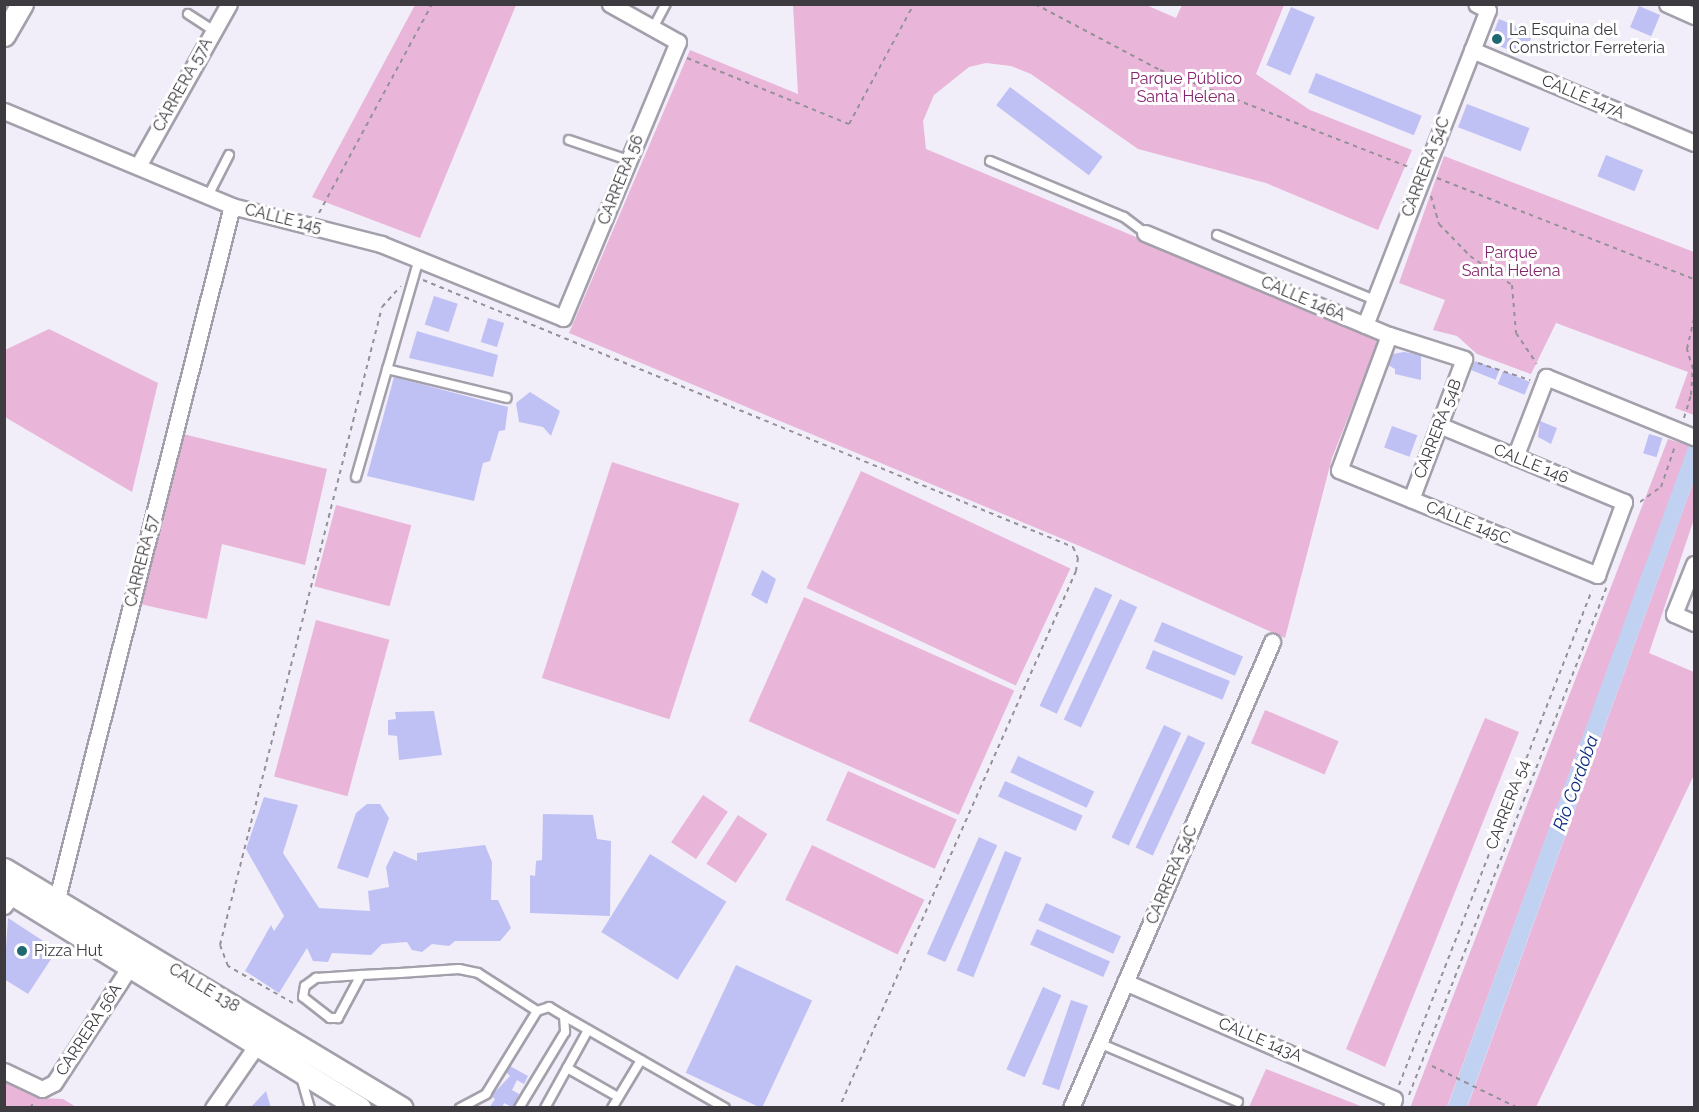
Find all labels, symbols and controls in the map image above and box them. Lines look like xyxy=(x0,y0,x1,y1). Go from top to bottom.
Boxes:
place label: La Esquina del Constrictor Ferreteria xyxy=(1509,20,1665,58)
marker: La Esquina del Constrictor Ferreteria xyxy=(1490,32,1504,46)
street label: CARRERA 57A xyxy=(149,34,217,136)
park label: Parque Público Santa Helena xyxy=(1130,69,1242,107)
street label: CALLE 147A xyxy=(1539,71,1627,123)
street label: CARRERA 54C xyxy=(1398,114,1454,220)
street label: CARRERA 56 xyxy=(594,132,648,228)
street label: CALLE 145 xyxy=(243,200,323,238)
park label: Parque Santa Helena xyxy=(1462,243,1560,281)
street label: CALLE 146A xyxy=(1258,273,1348,325)
street label: CARRERA 54B xyxy=(1410,376,1466,482)
street label: CALLE 146 xyxy=(1491,440,1571,488)
street label: CALLE 145C xyxy=(1423,497,1513,549)
street label: CARRERA 57 xyxy=(121,513,163,609)
water label: Rio Cordoba xyxy=(1549,732,1603,834)
street label: CARRERA 54 xyxy=(1482,757,1534,853)
street label: CARRERA 54C xyxy=(1142,822,1202,928)
place label: Pizza Hut xyxy=(34,941,103,961)
marker: Pizza Hut xyxy=(15,944,29,958)
street label: CALLE 138 xyxy=(165,959,243,1017)
street label: CARRERA 56A xyxy=(52,980,126,1080)
street label: CALLE 143A xyxy=(1215,1014,1305,1066)

